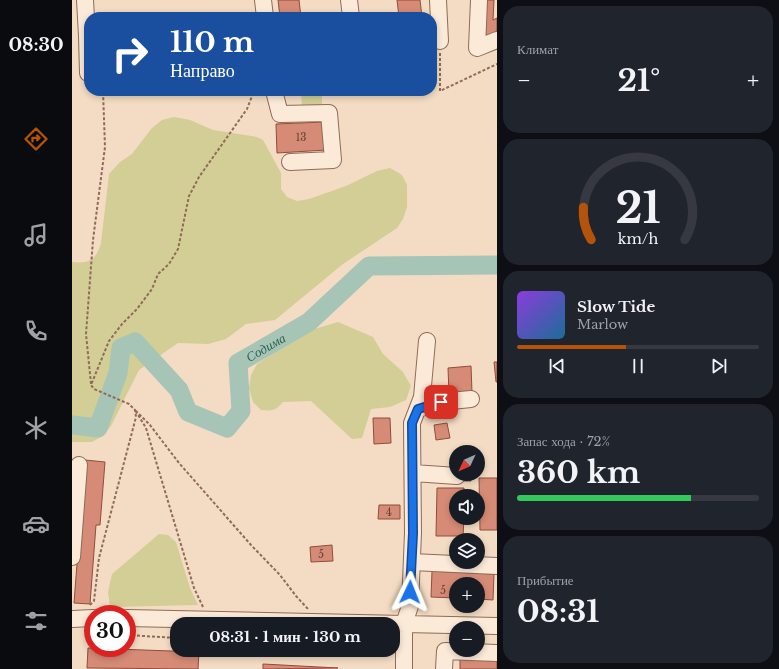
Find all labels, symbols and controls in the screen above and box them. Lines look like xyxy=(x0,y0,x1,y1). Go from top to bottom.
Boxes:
text: 110 m xyxy=(170,25,254,60)
icon: right xyxy=(104,28,156,80)
text: 08:30 xyxy=(8,34,64,56)
text: Климат xyxy=(517,41,558,58)
text: Направо xyxy=(170,60,235,82)
text: 21° xyxy=(618,62,660,99)
text: − xyxy=(517,67,531,94)
text: + xyxy=(747,67,759,94)
icon: directions xyxy=(22,125,50,153)
house number: 13 xyxy=(296,131,306,144)
text: 21 xyxy=(615,183,661,234)
icon: music xyxy=(22,221,50,249)
text: km/h xyxy=(618,229,658,247)
text: Slow Tide xyxy=(577,297,655,316)
text: Marlow xyxy=(577,316,628,333)
icon: phone xyxy=(22,317,50,345)
water label: Содима xyxy=(243,329,289,365)
icon: previous xyxy=(546,355,568,377)
icon: pause xyxy=(627,355,649,377)
icon: next xyxy=(708,355,730,377)
pin xyxy=(424,385,458,419)
icon: arrive xyxy=(430,391,452,413)
icon: climate xyxy=(22,414,50,442)
text: Запас хода · 72% xyxy=(517,433,610,450)
north arrow xyxy=(449,445,485,481)
map controls xyxy=(449,445,485,657)
text: 360 km xyxy=(517,454,640,491)
button: sound xyxy=(449,489,485,525)
house number: 4 xyxy=(386,506,392,519)
icon: car xyxy=(22,510,50,538)
button: layers xyxy=(449,533,485,569)
house number: 5 xyxy=(318,548,324,561)
position arrow xyxy=(389,571,431,613)
text: Прибытие xyxy=(517,572,574,589)
button: + xyxy=(449,577,485,613)
house number: 5 xyxy=(440,584,446,597)
text: 08:31 xyxy=(517,593,599,630)
speed limit sign: 30 xyxy=(84,605,136,657)
icon: filters xyxy=(22,607,50,635)
button: − xyxy=(449,621,485,657)
text: 08:31 · 1 мин · 130 m xyxy=(209,627,361,646)

